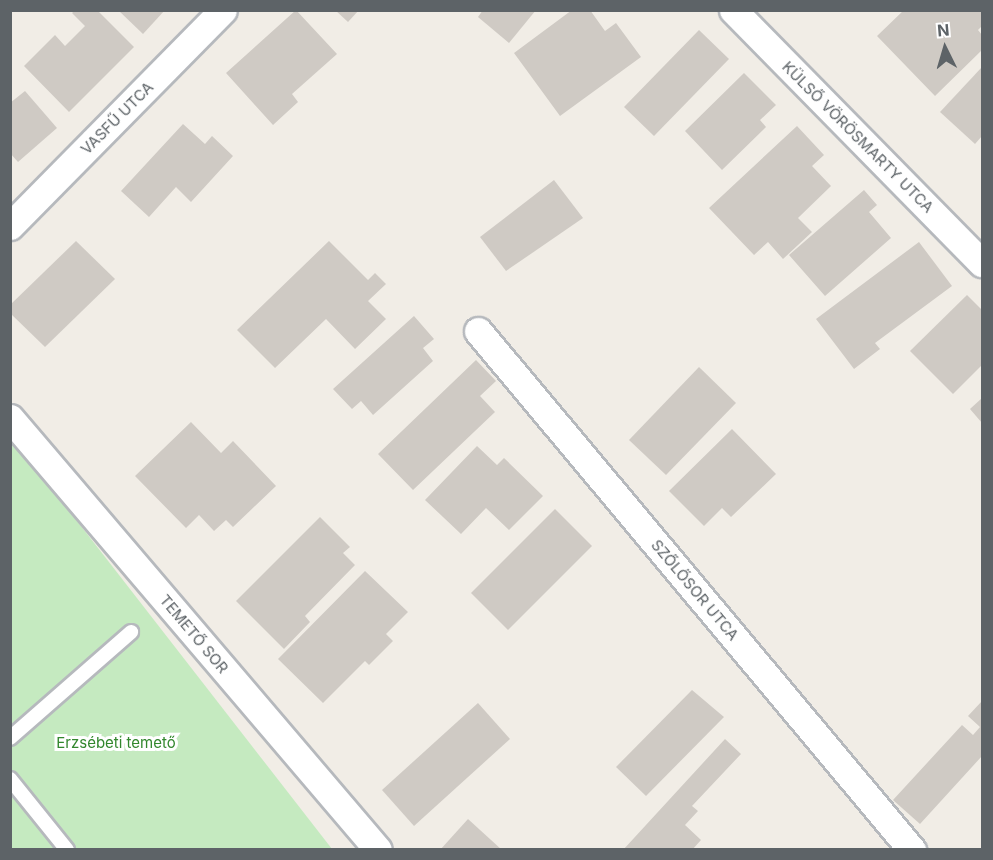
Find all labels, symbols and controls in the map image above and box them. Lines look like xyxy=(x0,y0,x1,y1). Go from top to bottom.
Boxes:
north arrow xyxy=(915,18,975,78)
text: N xyxy=(936,20,950,41)
street label: KÜLSŐ VÖRÖSMARTY UTCA xyxy=(779,58,937,216)
street label: VASFŰ UTCA xyxy=(77,78,157,158)
street label: SZŐLŐSOR UTCA xyxy=(648,536,742,644)
street label: TEMETŐ SOR xyxy=(156,591,232,677)
park label: Erzsébeti temető xyxy=(56,734,176,752)

